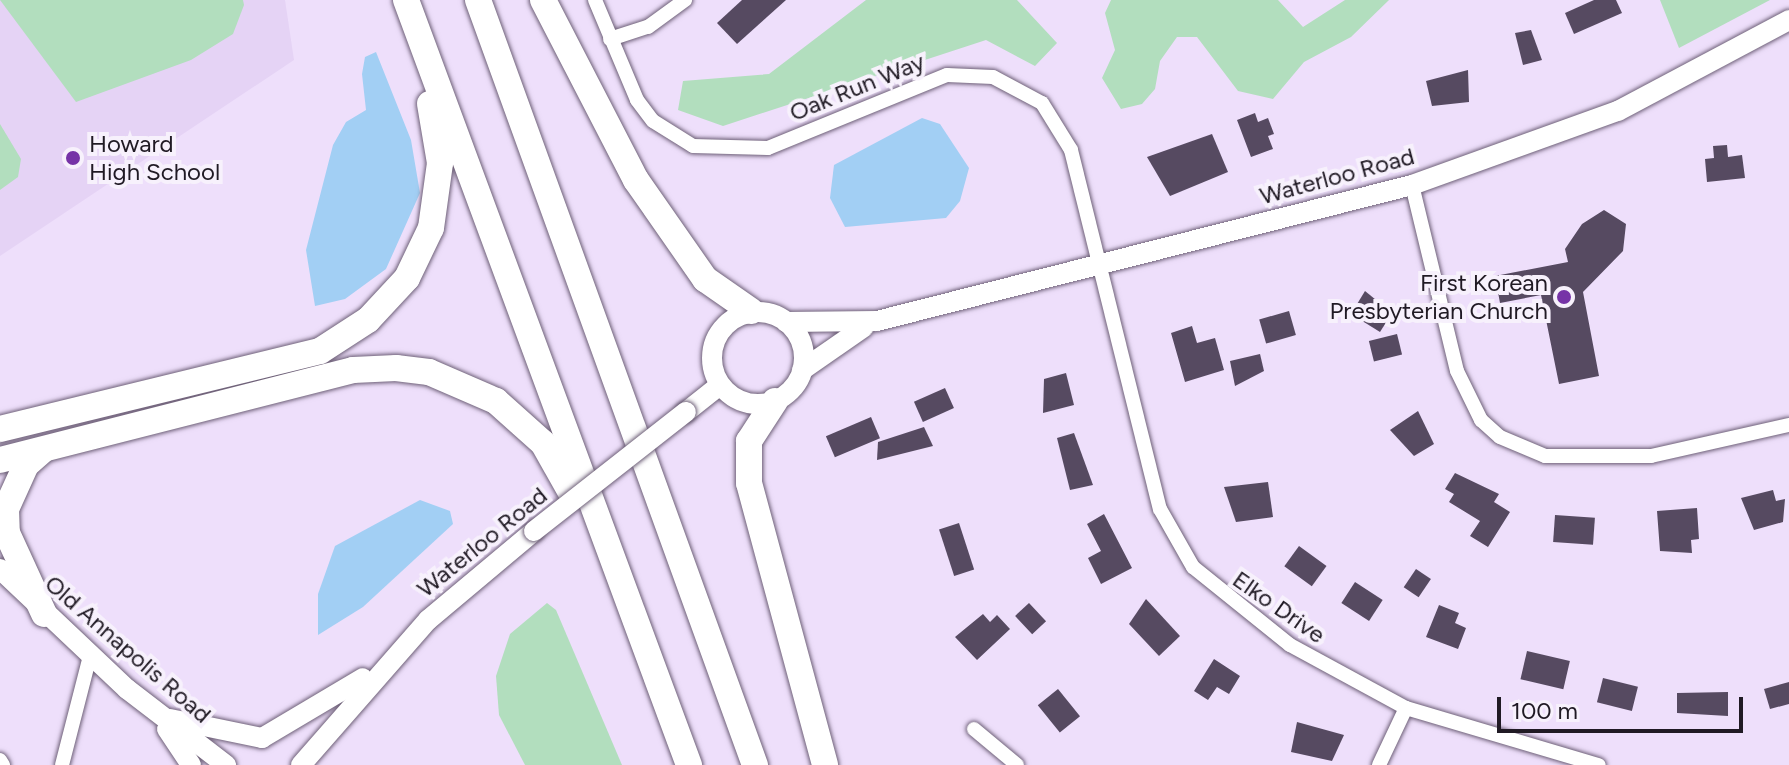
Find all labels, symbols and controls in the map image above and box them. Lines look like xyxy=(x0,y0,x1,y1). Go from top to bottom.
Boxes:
street label: Oak Run Way xyxy=(785,47,929,127)
place label: Howard High School xyxy=(89,130,220,186)
street label: Waterloo Road xyxy=(1257,142,1417,210)
marker: Howard High School xyxy=(64,149,82,167)
place label: First Korean Presbyterian Church xyxy=(1330,269,1548,325)
marker: First Korean Presbyterian Church xyxy=(1555,288,1573,306)
street label: Waterloo Road xyxy=(411,481,553,603)
street label: Elko Drive xyxy=(1227,565,1331,649)
street label: Old Annapolis Road xyxy=(39,569,217,729)
scale bar xyxy=(1501,681,1747,731)
text: 100 m xyxy=(1511,696,1578,725)

